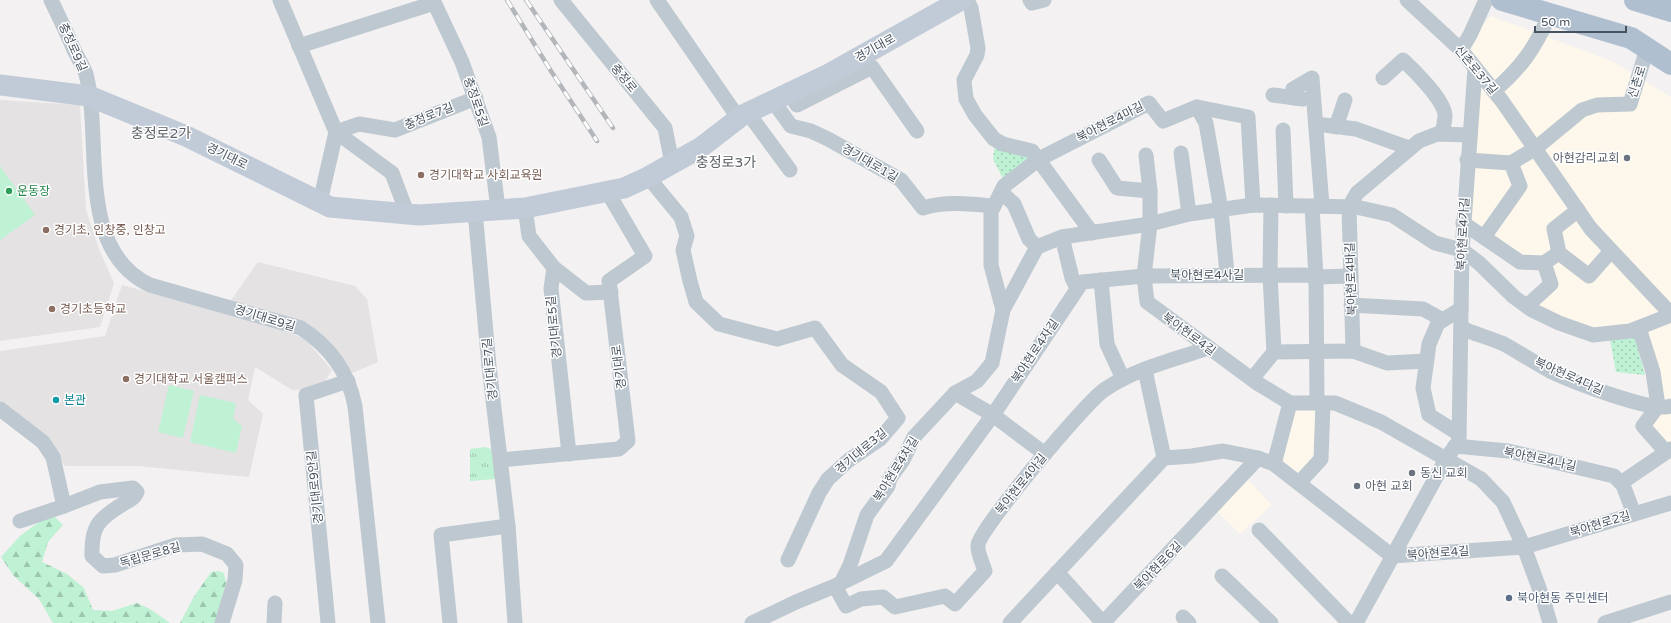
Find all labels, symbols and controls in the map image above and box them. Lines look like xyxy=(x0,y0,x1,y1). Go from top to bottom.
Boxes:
scale bar xyxy=(1535,8,1626,34)
text: 50 m xyxy=(1541,15,1570,29)
street label: 충정로9길 xyxy=(56,21,90,73)
street label: 경기대로 xyxy=(852,31,898,65)
street label: 신촌로37길 xyxy=(1452,43,1500,97)
street label: 충정로 xyxy=(608,61,640,95)
street label: 신촌로 xyxy=(1625,64,1649,100)
street label: 충정로5길 xyxy=(461,75,491,129)
street label: 북아현로4마길 xyxy=(1074,99,1146,145)
street label: 충정로7길 xyxy=(402,100,456,132)
district label: 충정로2가 xyxy=(131,125,191,142)
street label: 경기대로 xyxy=(204,140,250,172)
street label: 경기대로1길 xyxy=(839,141,901,185)
place label: 아현감리교회 xyxy=(1553,151,1619,165)
marker: 아현감리교회 xyxy=(1622,153,1632,163)
district label: 충정로3가 xyxy=(696,154,756,171)
place label: 경기대학교 사회교육원 xyxy=(429,168,543,182)
marker: 경기대학교 사회교육원 xyxy=(416,170,426,180)
place label: 운동장 xyxy=(17,184,50,198)
marker: 운동장 xyxy=(4,186,14,196)
street label: 북아현로4가길 xyxy=(1454,197,1472,271)
place label: 경기초, 인창중, 인창고 xyxy=(54,223,166,237)
marker: 경기초, 인창중, 인창고 xyxy=(41,225,51,235)
street label: 북아현로4바길 xyxy=(1343,242,1359,316)
street label: 북아현로4사길 xyxy=(1170,268,1244,282)
street label: 경기대로5길 xyxy=(544,295,564,359)
place label: 경기초등학교 xyxy=(60,302,126,316)
street label: 경기대로9길 xyxy=(233,302,297,334)
marker: 경기초등학교 xyxy=(47,304,57,314)
street label: 북아현로4길 xyxy=(1160,310,1218,358)
street label: 북아현로4자길 xyxy=(1009,317,1061,385)
street label: 경기대로7길 xyxy=(480,337,500,401)
street label: 경기대로 xyxy=(609,344,629,390)
street label: 북아현로4다길 xyxy=(1532,355,1606,397)
place label: 경기대학교 서울캠퍼스 xyxy=(134,372,248,386)
marker: 경기대학교 서울캠퍼스 xyxy=(121,374,131,384)
place label: 본관 xyxy=(64,393,86,407)
marker: 본관 xyxy=(51,395,61,405)
street label: 경기대로3길 xyxy=(832,425,890,477)
street label: 북아현로4차길 xyxy=(871,434,921,504)
street label: 북아현로4나길 xyxy=(1502,444,1578,474)
street label: 경기대로9안길 xyxy=(304,450,326,524)
street label: 북아현로4아길 xyxy=(992,451,1050,517)
place label: 동신 교회 xyxy=(1420,466,1467,480)
marker: 동신 교회 xyxy=(1407,468,1417,478)
place label: 아현 교회 xyxy=(1365,479,1412,493)
marker: 아현 교회 xyxy=(1352,481,1362,491)
street label: 북아현로2길 xyxy=(1568,508,1632,540)
street label: 북아현로6길 xyxy=(1131,539,1185,593)
street label: 독립문로8길 xyxy=(118,540,182,570)
street label: 북아현로4길 xyxy=(1406,544,1470,562)
place label: 북아현동 주민센터 xyxy=(1517,591,1608,605)
marker: 북아현동 주민센터 xyxy=(1504,593,1514,603)

